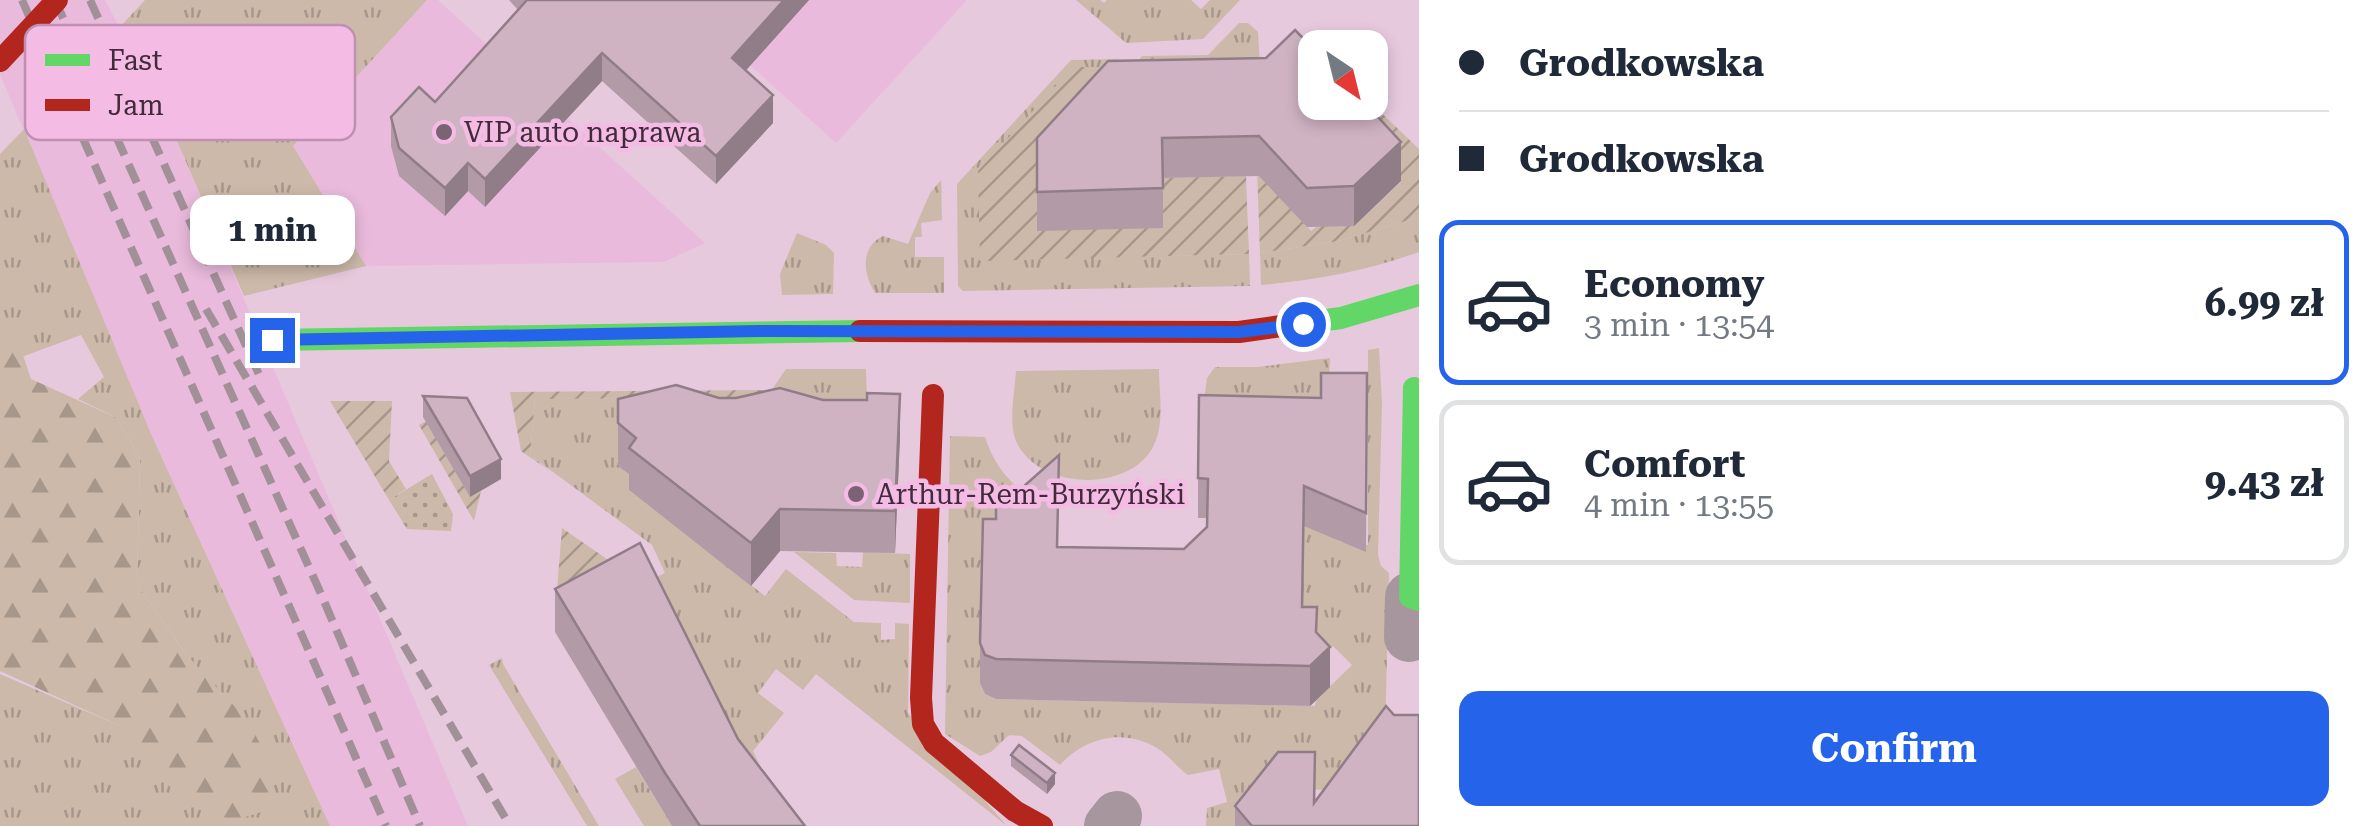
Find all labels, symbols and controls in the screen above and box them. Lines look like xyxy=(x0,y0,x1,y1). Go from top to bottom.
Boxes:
legend xyxy=(25,25,355,140)
north arrow xyxy=(1298,30,1388,120)
map controls xyxy=(1298,30,1388,120)
text: Grodkowska xyxy=(1519,41,1764,85)
text: Fast xyxy=(108,44,162,77)
text: Jam xyxy=(108,89,164,122)
place label: VIP auto naprawa xyxy=(464,116,702,149)
marker: VIP auto naprawa xyxy=(433,121,455,143)
text: Grodkowska xyxy=(1519,137,1764,181)
callout: 1 min xyxy=(190,195,354,265)
text: 1 min xyxy=(228,211,317,249)
icon: car xyxy=(1464,258,1554,348)
text: Economy xyxy=(1584,262,1764,306)
text: 6.99 zł xyxy=(2205,281,2324,325)
route start xyxy=(1281,302,1326,347)
text: 3 min · 13:54 xyxy=(1584,306,1774,344)
route end xyxy=(250,318,295,363)
icon: car xyxy=(1464,438,1554,528)
text: Comfort xyxy=(1584,442,1745,486)
text: 9.43 zł xyxy=(2205,461,2324,505)
place label: Arthur-Rem-Burzyński xyxy=(876,478,1185,511)
marker: Arthur-Rem-Burzyński xyxy=(845,483,867,505)
text: 4 min · 13:55 xyxy=(1584,486,1774,524)
button: Confirm xyxy=(1459,691,2329,806)

